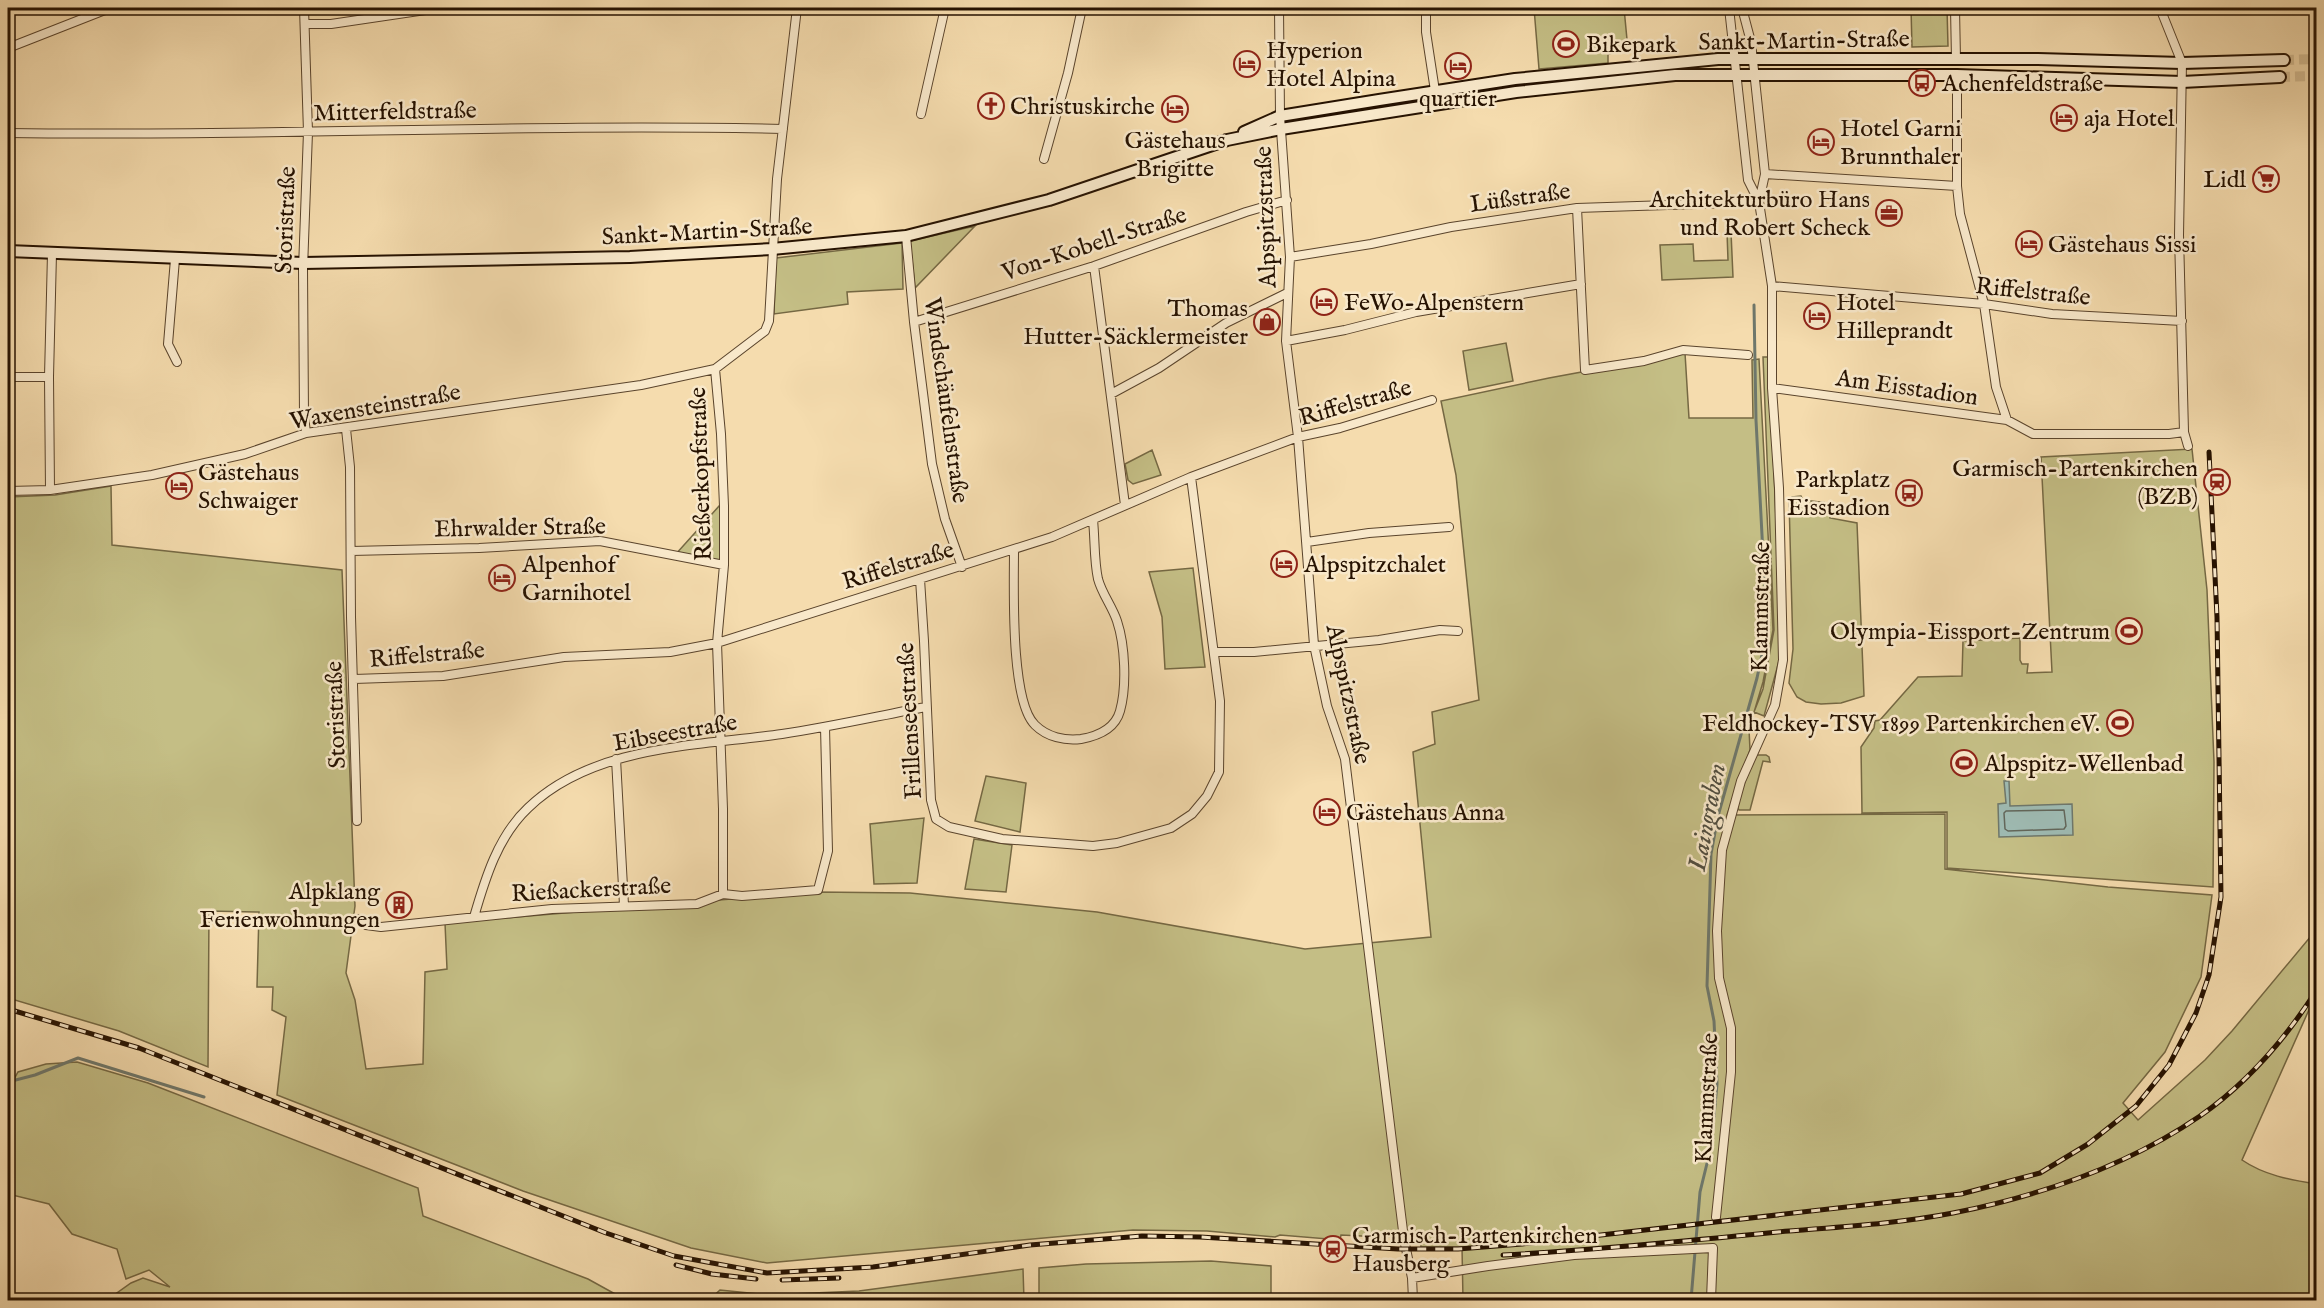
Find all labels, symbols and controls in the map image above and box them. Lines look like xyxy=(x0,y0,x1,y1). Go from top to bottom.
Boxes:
street label: Sankt-Martin-Straße xyxy=(1698,24,1910,59)
sports icon: Bikepark xyxy=(1551,29,1581,59)
place label: Bikepark xyxy=(1586,30,1677,61)
place label: Hyperion Hotel Alpina xyxy=(1266,36,1396,95)
hotel icon: Hyperion Hotel Alpina xyxy=(1232,49,1262,79)
hotel icon: quartier xyxy=(1443,51,1473,81)
bus stop icon: Achenfeldstraße xyxy=(1907,68,1937,98)
place label: Achenfeldstraße xyxy=(1941,69,2103,100)
place label: quartier xyxy=(1419,84,1497,115)
church icon: Christuskirche xyxy=(976,91,1006,121)
place label: Christuskirche xyxy=(1010,92,1155,123)
hotel icon: Gästehaus Brigitte xyxy=(1160,94,1190,124)
street label: Mitterfeldstraße xyxy=(313,96,477,129)
hotel icon: aja Hotel xyxy=(2049,103,2079,133)
place label: aja Hotel xyxy=(2084,104,2175,135)
place label: Hotel Garni Brunnthaler xyxy=(1840,114,1962,173)
place label: Gästehaus Brigitte xyxy=(1124,126,1226,185)
hotel icon: Hotel Garni Brunnthaler xyxy=(1806,127,1836,157)
street label: Alpspitzstraße xyxy=(1249,145,1285,289)
supermarket icon: Lidl xyxy=(2251,164,2281,194)
place label: Lidl xyxy=(2203,165,2246,196)
street label: Storistraße xyxy=(269,166,304,274)
street label: Lüßstraße xyxy=(1468,176,1572,221)
place label: Architekturbüro Hans und Robert Scheck xyxy=(1649,185,1870,244)
office icon: Architekturbüro Hans und Robert Scheck xyxy=(1874,198,1904,228)
street label: Von-Kobell-Straße xyxy=(997,200,1191,289)
street label: Sankt-Martin-Straße xyxy=(601,211,813,254)
hotel icon: Gästehaus Sissi xyxy=(2014,229,2044,259)
place label: Gästehaus Sissi xyxy=(2048,230,2196,261)
street label: Riffelstraße xyxy=(1974,271,2092,314)
hotel icon: FeWo-Alpenstern xyxy=(1309,287,1339,317)
place label: FeWo-Alpenstern xyxy=(1344,288,1524,319)
place label: Hotel Hilleprandt xyxy=(1836,288,1953,347)
place label: Thomas Hutter-Säcklermeister xyxy=(1023,294,1248,353)
street label: Windschäufelnstraße xyxy=(916,295,975,505)
hotel icon: Hotel Hilleprandt xyxy=(1802,301,1832,331)
shop icon: Thomas Hutter-Säcklermeister xyxy=(1252,307,1282,337)
street label: Am Eisstadion xyxy=(1833,363,1980,414)
street label: Riffelstraße xyxy=(1296,373,1415,434)
street label: Waxensteinstraße xyxy=(287,377,463,438)
street label: Rießerkopfstraße xyxy=(683,386,720,561)
place label: Garmisch-Partenkirchen (BZB) xyxy=(1952,454,2198,513)
place label: Gästehaus Schwaiger xyxy=(198,458,299,517)
place label: Parkplatz Eisstadion xyxy=(1787,465,1890,524)
station icon: Garmisch-Partenkirchen (BZB) xyxy=(2202,467,2232,497)
hotel icon: Gästehaus Schwaiger xyxy=(164,471,194,501)
bus stop icon: Parkplatz Eisstadion xyxy=(1894,478,1924,508)
street label: Ehrwalder Straße xyxy=(434,512,606,545)
street label: Riffelstraße xyxy=(839,535,958,598)
street label: Klammstraße xyxy=(1745,541,1778,673)
hotel icon: Alpspitzchalet xyxy=(1269,549,1299,579)
place label: Alpenhof Garnihotel xyxy=(521,550,631,609)
place label: Alpspitzchalet xyxy=(1303,550,1446,581)
hotel icon: Alpenhof Garnihotel xyxy=(487,563,517,593)
sports icon: Olympia-Eissport-Zentrum xyxy=(2114,616,2144,646)
place label: Olympia-Eissport-Zentrum xyxy=(1830,617,2110,648)
street label: Alpspitzstraße xyxy=(1317,621,1377,767)
street label: Riffelstraße xyxy=(368,635,486,676)
street label: Frillenseestraße xyxy=(891,642,930,800)
street label: Storistraße xyxy=(319,661,354,769)
street label: Eibseestraße xyxy=(611,707,740,760)
sports icon: Feldhockey-TSV 1899 Partenkirchen eV. xyxy=(2105,708,2135,738)
place label: Feldhockey-TSV 1899 Partenkirchen eV. xyxy=(1702,709,2100,740)
sports icon: Alpspitz-Wellenbad xyxy=(1949,748,1979,778)
place label: Alpspitz-Wellenbad xyxy=(1983,749,2184,780)
water label: Laingraben xyxy=(1681,761,1735,875)
hotel icon: Gästehaus Anna xyxy=(1312,797,1342,827)
place label: Gästehaus Anna xyxy=(1346,798,1505,829)
street label: Rießackerstraße xyxy=(510,871,672,910)
place label: Alpklang Ferienwohnungen xyxy=(199,877,381,936)
building icon: Alpklang Ferienwohnungen xyxy=(384,890,414,920)
street label: Klammstraße xyxy=(1689,1032,1726,1164)
place label: Garmisch-Partenkirchen Hausberg xyxy=(1352,1221,1598,1280)
station icon: Garmisch-Partenkirchen Hausberg xyxy=(1318,1234,1348,1264)

